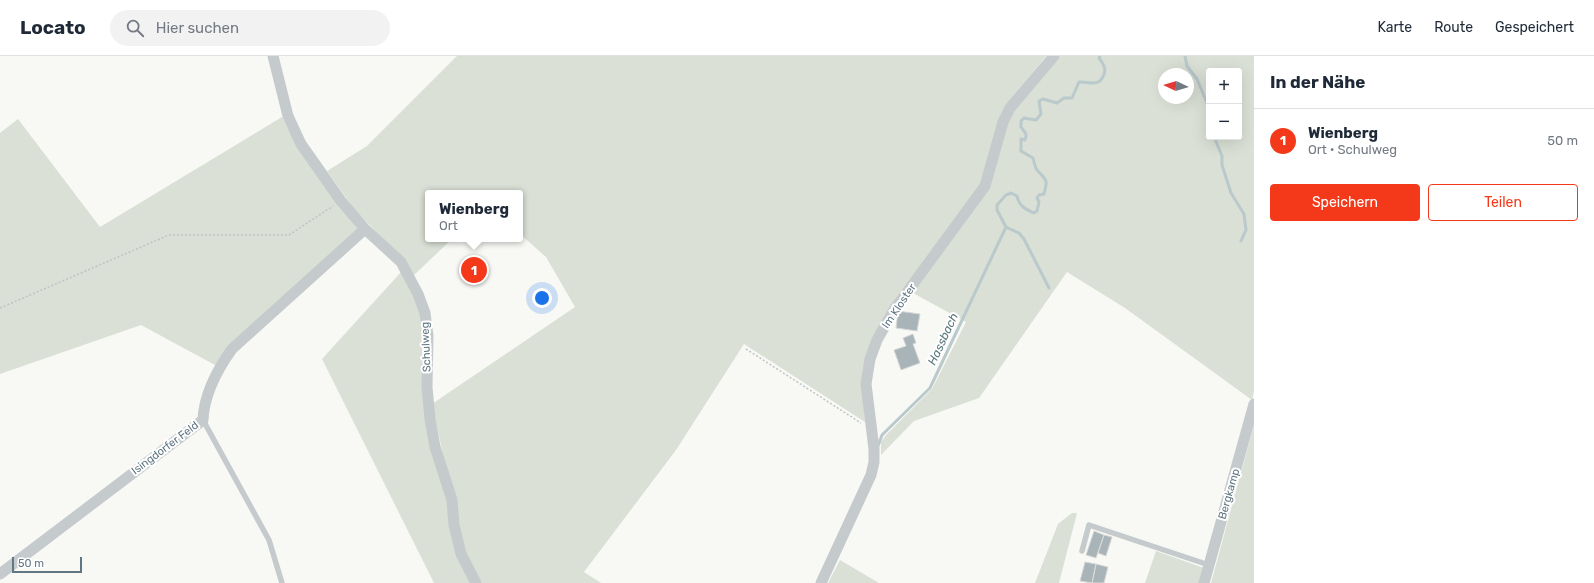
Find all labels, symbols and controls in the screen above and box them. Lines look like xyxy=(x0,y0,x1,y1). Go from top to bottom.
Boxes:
search box xyxy=(110,10,390,46)
text: Locato xyxy=(20,16,86,39)
icon: search xyxy=(124,17,146,39)
text: Hier suchen xyxy=(156,19,239,37)
text: Karte xyxy=(1377,19,1412,36)
text: Route xyxy=(1434,19,1473,36)
text: Gespeichert xyxy=(1495,19,1574,36)
north arrow xyxy=(1158,68,1194,104)
map controls xyxy=(1206,68,1242,140)
button: + xyxy=(1206,68,1242,104)
text: In der Nähe xyxy=(1270,72,1365,92)
button: − xyxy=(1206,104,1242,140)
text: Wienberg xyxy=(1308,124,1378,142)
text: 1 xyxy=(1280,133,1286,148)
text: 50 m xyxy=(1547,133,1578,148)
text: Ort · Schulweg xyxy=(1308,142,1397,157)
button: Speichern xyxy=(1270,184,1420,221)
button: Teilen xyxy=(1428,184,1578,221)
popup xyxy=(425,190,523,242)
text: Wienberg xyxy=(439,200,509,218)
text: Ort xyxy=(439,218,458,233)
pin: 1 xyxy=(461,255,487,285)
street label: Im Kloster xyxy=(879,280,919,331)
your location xyxy=(532,288,552,308)
water label: Hassbach xyxy=(925,311,961,367)
street label: Schulweg xyxy=(419,322,433,372)
street label: Isingdorfer Feld xyxy=(129,419,201,477)
street label: Bergkamp xyxy=(1216,467,1242,521)
scale bar xyxy=(12,555,82,574)
text: 50 m xyxy=(18,557,44,570)

